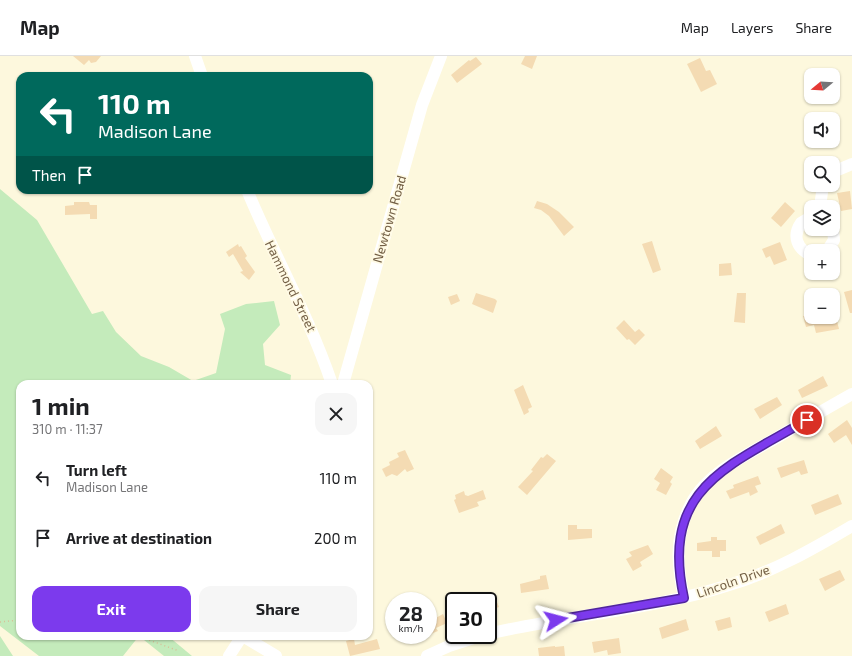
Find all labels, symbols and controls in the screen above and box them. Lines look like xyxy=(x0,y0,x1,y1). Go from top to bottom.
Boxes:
text: Map xyxy=(20,16,60,39)
text: Map xyxy=(681,19,709,36)
text: Layers xyxy=(731,19,773,36)
text: Share xyxy=(795,19,832,36)
north arrow xyxy=(804,68,840,104)
map controls xyxy=(804,68,840,324)
text: 110 m xyxy=(98,86,171,120)
icon: left xyxy=(32,88,84,140)
button: sound xyxy=(804,112,840,148)
text: Madison Lane xyxy=(98,120,212,142)
button: search xyxy=(804,156,840,192)
icon: arrive xyxy=(74,164,96,186)
text: Then xyxy=(32,166,66,184)
street label: Newtown Road xyxy=(369,173,409,265)
button: layers xyxy=(804,200,840,236)
street label: Hammond Street xyxy=(262,238,320,334)
button: + xyxy=(804,244,840,280)
button: − xyxy=(804,288,840,324)
text: 1 min xyxy=(32,391,90,420)
button: close xyxy=(315,393,357,435)
pin xyxy=(790,403,824,437)
icon: arrive xyxy=(796,409,818,431)
text: 310 m · 11:37 xyxy=(32,421,103,437)
text: Turn left xyxy=(66,461,127,479)
icon: left xyxy=(32,467,54,489)
text: 110 m xyxy=(320,469,357,487)
text: Madison Lane xyxy=(66,479,148,495)
icon: arrive xyxy=(32,527,54,549)
text: Arrive at destination xyxy=(66,529,212,547)
text: 200 m xyxy=(314,529,357,547)
street label: Lincoln Drive xyxy=(694,561,772,601)
button: Exit xyxy=(32,586,191,632)
button: Share xyxy=(199,586,357,632)
speed limit sign: 30 xyxy=(445,592,497,644)
position arrow xyxy=(535,599,577,641)
text: 28 xyxy=(399,601,423,625)
text: km/h xyxy=(399,622,423,634)

